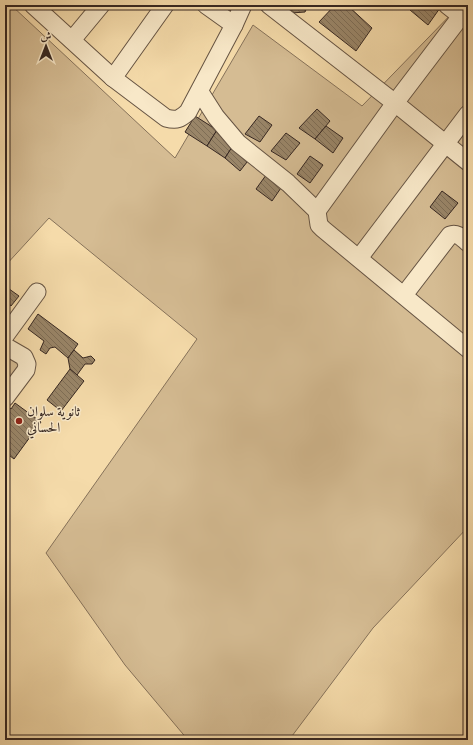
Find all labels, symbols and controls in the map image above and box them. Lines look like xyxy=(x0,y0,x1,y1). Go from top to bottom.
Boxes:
north arrow xyxy=(26,26,66,66)
text: ش xyxy=(41,29,52,45)
place label: ثانوية سلوان الحساني xyxy=(27,403,80,439)
marker: ثانوية سلوان الحساني xyxy=(14,416,24,426)

